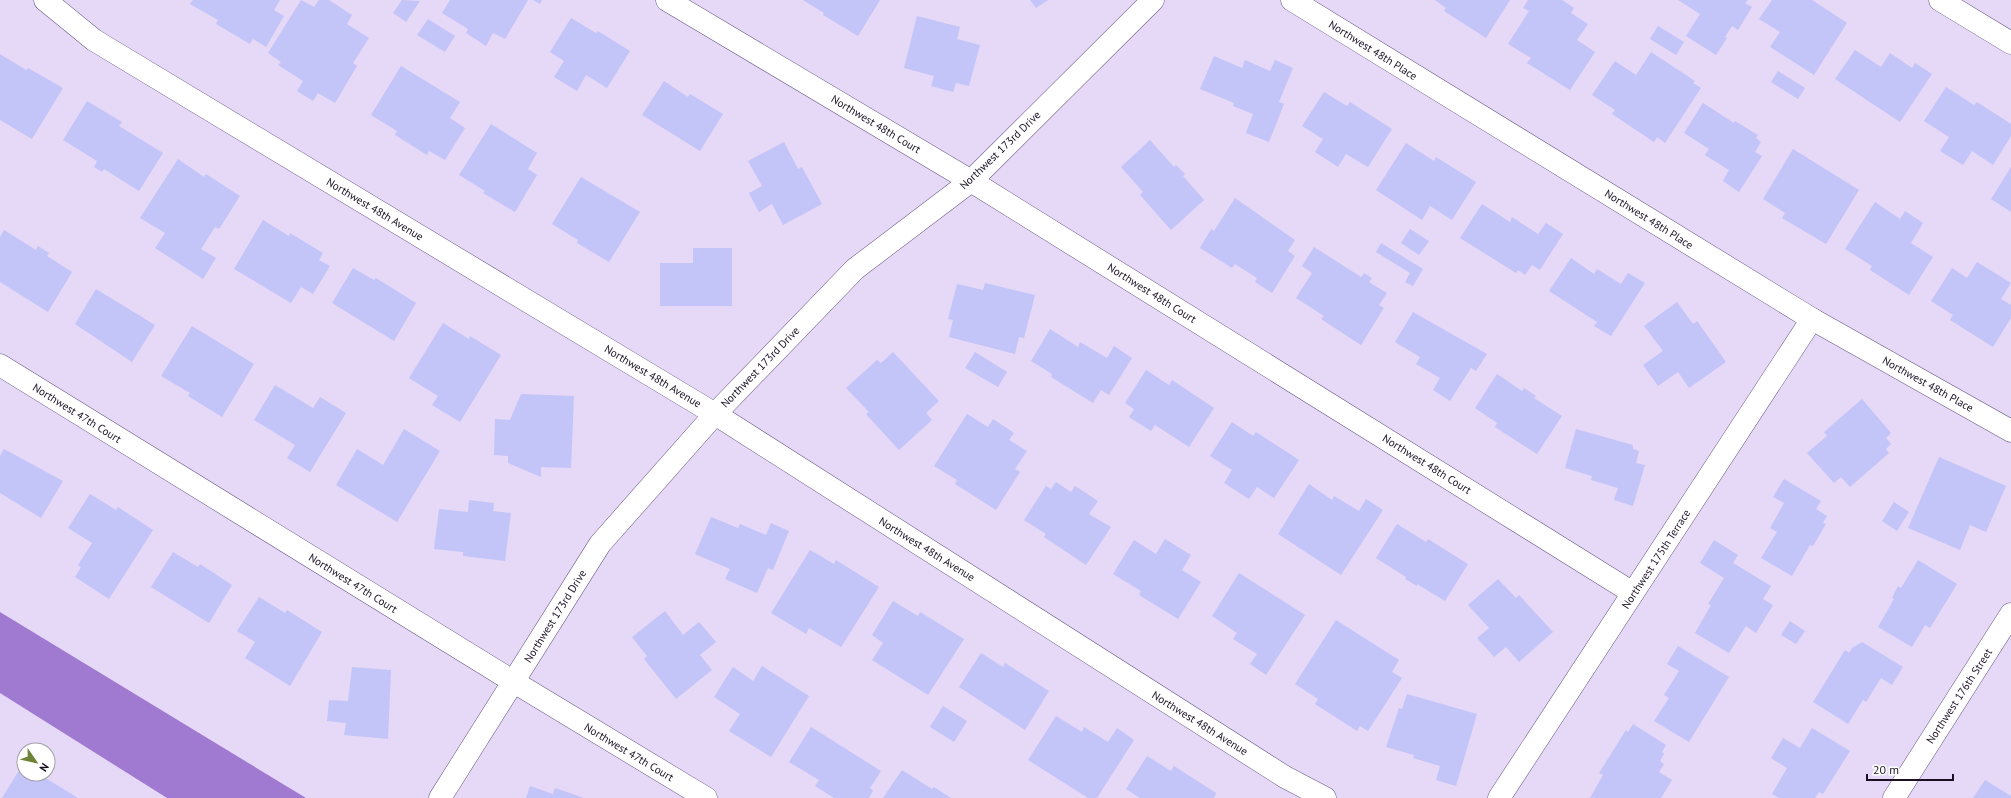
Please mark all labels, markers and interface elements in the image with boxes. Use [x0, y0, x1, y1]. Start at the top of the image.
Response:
street label: Northwest 48th Place [1326, 17, 1420, 83]
street label: Northwest 48th Court [829, 92, 924, 156]
street label: Northwest 173rd Drive [957, 107, 1044, 192]
street label: Northwest 48th Avenue [324, 175, 426, 244]
street label: Northwest 48th Place [1602, 186, 1696, 252]
street label: Northwest 48th Court [1105, 260, 1199, 326]
street label: Northwest 173rd Drive [718, 323, 803, 410]
street label: Northwest 48th Avenue [602, 342, 704, 411]
street label: Northwest 48th Place [1880, 353, 1976, 415]
street label: Northwest 47th Court [30, 380, 124, 446]
street label: Northwest 48th Court [1380, 431, 1474, 497]
street label: Northwest 175th Terrace [1619, 506, 1694, 611]
street label: Northwest 48th Avenue [876, 514, 978, 584]
street label: Northwest 47th Court [306, 550, 400, 616]
street label: Northwest 173rd Drive [521, 566, 590, 665]
street label: Northwest 176th Street [1923, 646, 1995, 746]
street label: Northwest 48th Avenue [1149, 688, 1251, 758]
street label: Northwest 47th Court [582, 720, 677, 784]
north arrow [16, 742, 56, 782]
scale bar [1867, 756, 1953, 782]
text: N [36, 761, 52, 775]
text: 20 m [1873, 762, 1899, 777]

